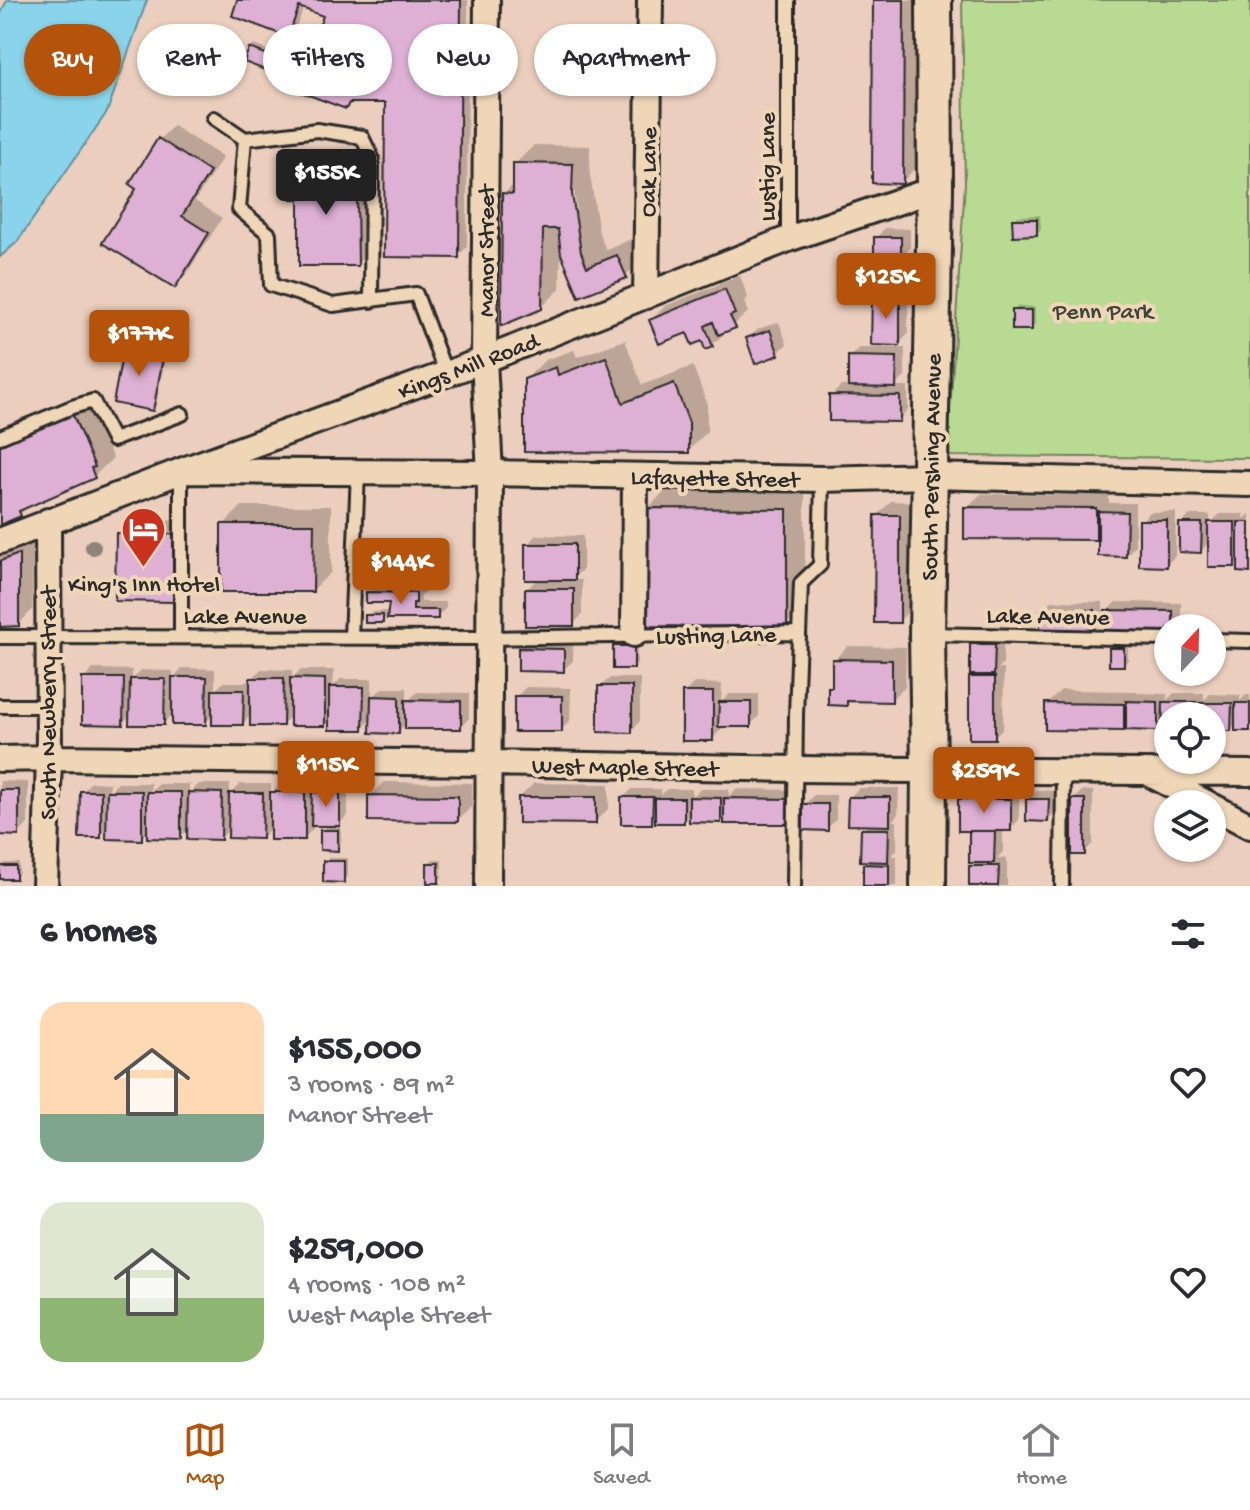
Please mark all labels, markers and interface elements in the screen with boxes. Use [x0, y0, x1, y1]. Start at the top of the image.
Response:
chip: Buy [24, 24, 121, 96]
chip: Rent [137, 24, 247, 96]
chip: Filters [263, 24, 392, 96]
chip: New [408, 24, 518, 96]
chip: Apartment [534, 24, 716, 96]
street label: Lustig Lane [755, 112, 784, 222]
street label: Oak Lane [635, 126, 666, 217]
pin: $155K [270, 149, 382, 217]
text: $155K [294, 159, 358, 190]
street label: Manor Street [474, 183, 503, 317]
pin: $125K [830, 253, 942, 321]
text: $125K [855, 263, 917, 294]
park label: Penn Park [1052, 299, 1155, 328]
pin: $177K [83, 310, 195, 378]
text: $177K [107, 320, 171, 351]
street label: Kings Mill Road [395, 327, 546, 408]
street label: South Pershing Avenue [917, 353, 950, 581]
street label: Lafayette Street [630, 465, 802, 497]
hotel icon: King's Inn Hotel [120, 505, 168, 568]
pin: $144K [345, 538, 457, 606]
text: $144K [370, 548, 432, 579]
place label: King's Inn Hotel [68, 572, 220, 601]
street label: South Newberry Street [36, 584, 65, 820]
street label: Lake Avenue [986, 603, 1110, 634]
street label: Lake Avenue [183, 604, 307, 633]
north arrow [1154, 614, 1226, 686]
map controls [1154, 614, 1226, 862]
street label: Lusting Lane [656, 622, 777, 653]
button: locate [1154, 702, 1226, 774]
pin: $115K [270, 741, 382, 809]
pin: $259K [928, 747, 1040, 815]
text: $115K [296, 751, 356, 782]
street label: West Maple Street [532, 753, 721, 786]
text: $259K [951, 757, 1017, 788]
button: layers [1154, 790, 1226, 862]
icon: filters [1166, 912, 1210, 956]
text: 6 homes [40, 914, 155, 954]
text: $155,000 [288, 1031, 421, 1071]
icon: home [104, 1034, 200, 1130]
icon: heart [1166, 1060, 1210, 1104]
text: 3 rooms · 89 m² [288, 1071, 455, 1102]
text: Manor Street [288, 1102, 431, 1133]
text: $259,000 [288, 1231, 423, 1271]
icon: home [104, 1234, 200, 1330]
icon: heart [1166, 1260, 1210, 1304]
text: 4 rooms · 108 m² [288, 1271, 466, 1302]
text: West Maple Street [288, 1302, 490, 1333]
tab: Map [183, 1418, 227, 1492]
tab: Saved [593, 1418, 650, 1492]
tab: Home [1016, 1418, 1067, 1492]

